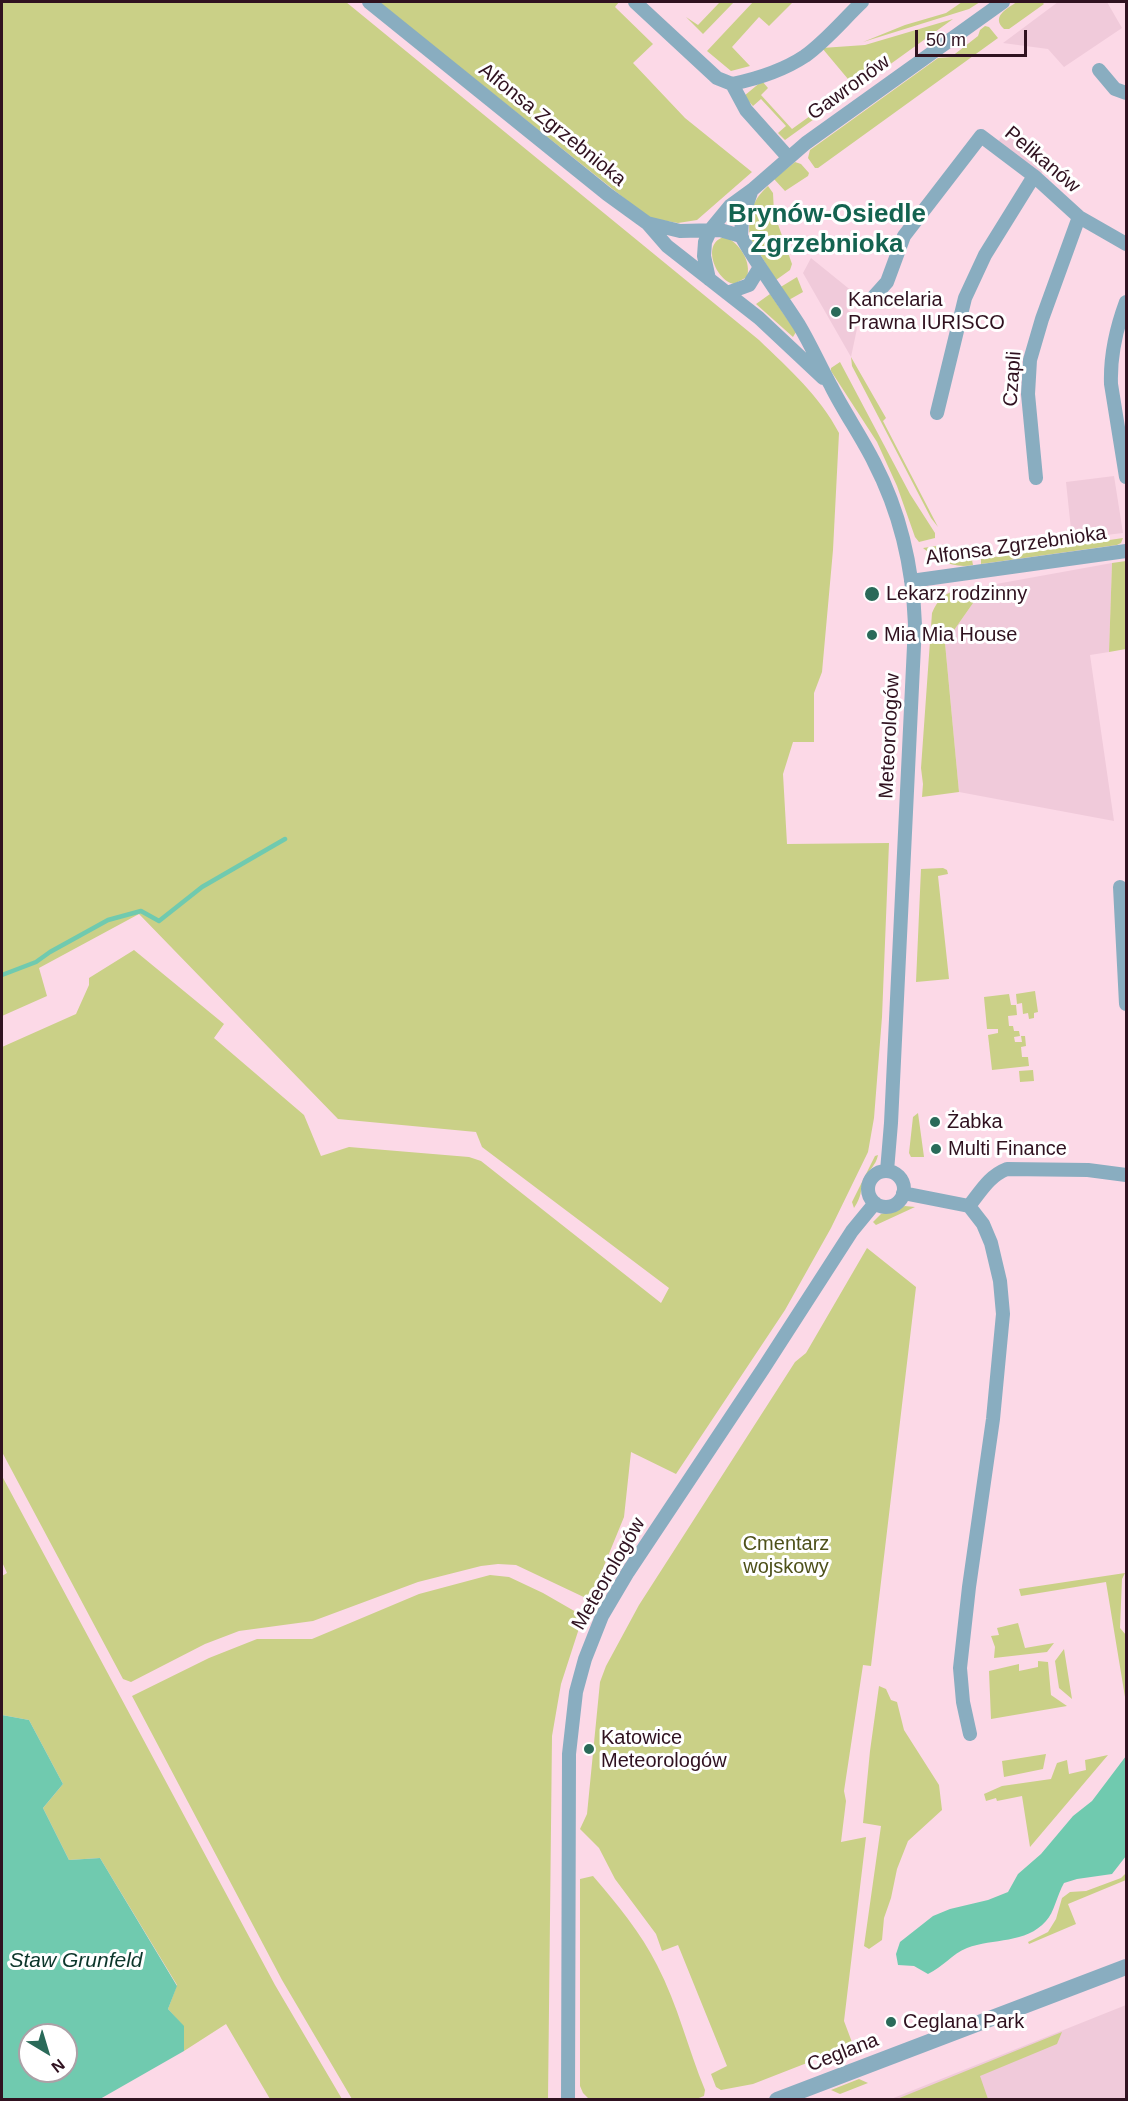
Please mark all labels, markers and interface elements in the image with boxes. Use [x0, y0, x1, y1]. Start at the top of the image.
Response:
scale bar [918, 18, 1030, 56]
text: 50 m [926, 30, 966, 50]
street label: Gawronów [803, 50, 895, 126]
street label: Alfonsa Zgrzebnioka [474, 58, 630, 192]
street label: Pelikanów [999, 122, 1085, 198]
district label: Brynów-Osiedle Zgrzebnioka [728, 199, 926, 260]
place label: Kancelaria Prawna IURISCO [848, 288, 1005, 335]
marker: Kancelaria Prawna IURISCO [829, 305, 843, 319]
street label: Czapli [999, 350, 1027, 408]
street label: Alfonsa Zgrzebnioka [924, 521, 1108, 571]
place label: Lekarz rodzinny [886, 582, 1027, 606]
marker: Lekarz rodzinny [863, 585, 881, 603]
place label: Mia Mia House [884, 623, 1017, 647]
marker: Mia Mia House [865, 628, 879, 642]
street label: Meteorologów [875, 673, 905, 799]
place label: Żabka [947, 1110, 1003, 1134]
marker: Żabka [928, 1115, 942, 1129]
place label: Multi Finance [948, 1137, 1067, 1161]
marker: Multi Finance [929, 1142, 943, 1156]
street label: Meteorologów [567, 1514, 651, 1634]
park label: Cmentarz wojskowy [743, 1532, 829, 1579]
place label: Katowice Meteorologów [601, 1726, 727, 1773]
marker: Katowice Meteorologów [582, 1742, 596, 1756]
water label: Staw Grunfeld [9, 1948, 143, 1974]
place label: Ceglana Park [903, 2010, 1024, 2034]
marker: Ceglana Park [884, 2015, 898, 2029]
north arrow [18, 2023, 78, 2083]
street label: Ceglana [804, 2028, 882, 2078]
text: N [48, 2056, 68, 2076]

